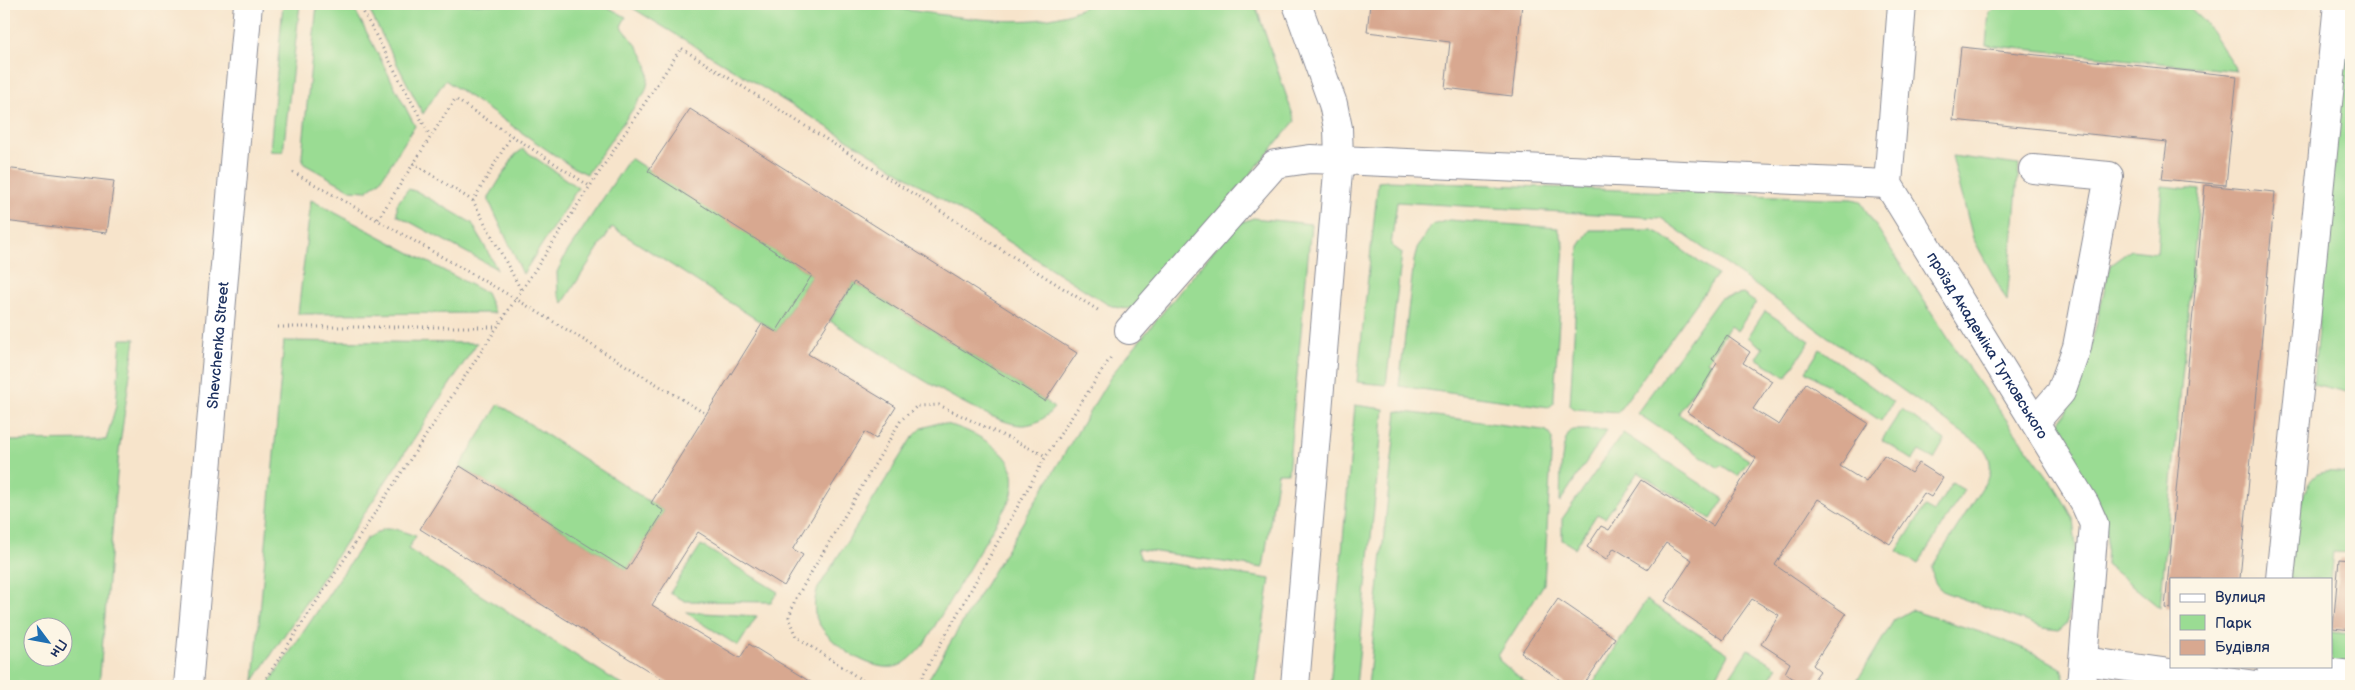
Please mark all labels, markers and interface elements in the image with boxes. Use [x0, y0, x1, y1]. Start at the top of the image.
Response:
street label: проїзд Академіка Тутковського [1923, 248, 2052, 443]
street label: Shevchenka Street [203, 281, 233, 410]
legend [2170, 578, 2332, 668]
text: Вулиця [2215, 588, 2266, 607]
text: Парк [2215, 614, 2252, 633]
north arrow [22, 618, 72, 668]
text: Пн [46, 636, 71, 661]
text: Будівля [2215, 638, 2270, 657]

